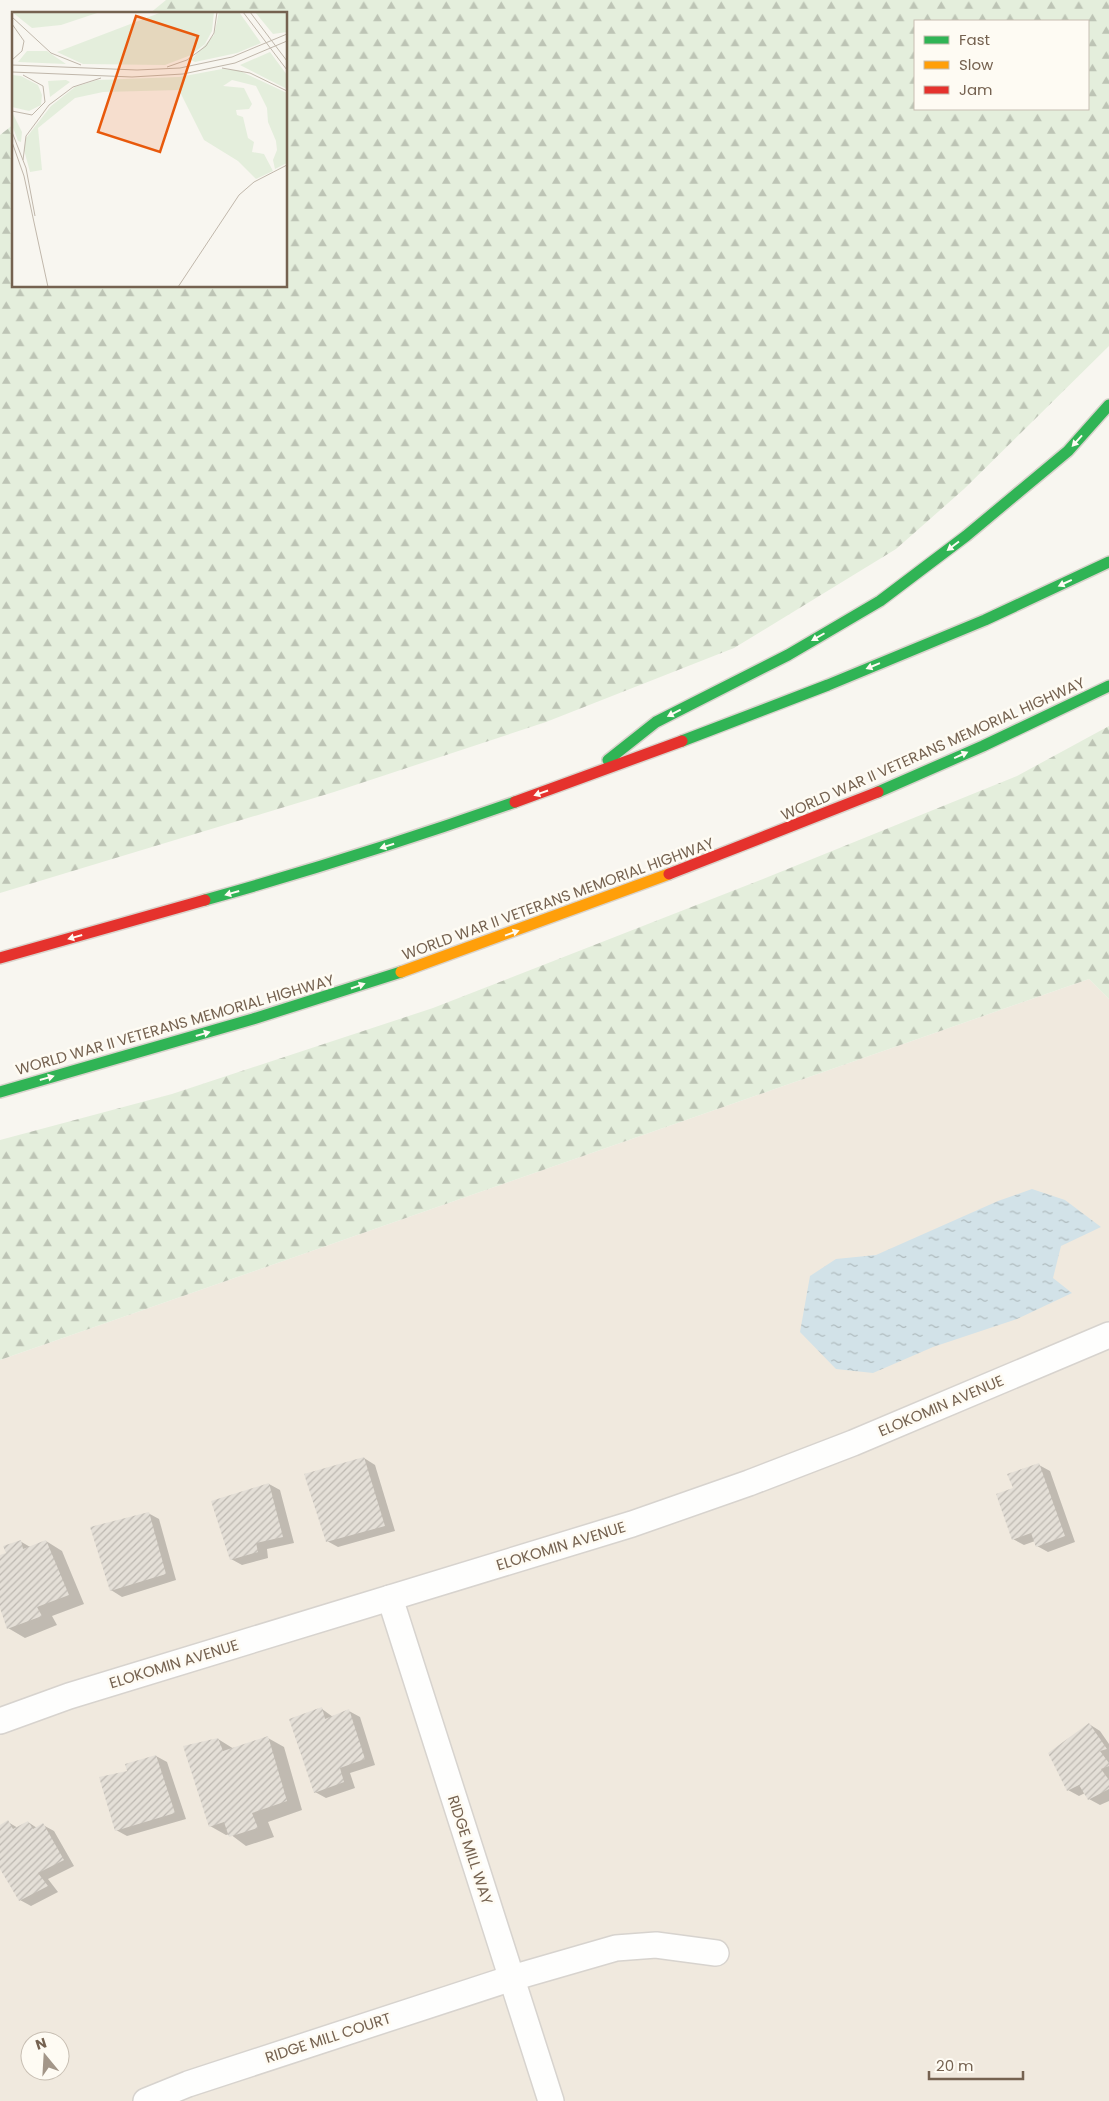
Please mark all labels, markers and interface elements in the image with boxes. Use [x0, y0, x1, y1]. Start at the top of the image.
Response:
inset map [12, 12, 288, 288]
legend [914, 20, 1089, 110]
text: Fast [959, 29, 990, 50]
text: Slow [959, 54, 994, 75]
text: Jam [959, 79, 993, 100]
one-way arrow [1071, 435, 1082, 448]
one-way arrow [947, 541, 960, 552]
one-way arrow [1058, 579, 1072, 587]
one-way arrow [812, 633, 825, 642]
one-way arrow [866, 663, 880, 671]
street label: WORLD WAR II VETERANS MEMORIAL HIGHWAY [778, 672, 1088, 825]
one-way arrow [667, 708, 682, 717]
one-way arrow [954, 751, 968, 759]
one-way arrow [533, 789, 548, 797]
street label: WORLD WAR II VETERANS MEMORIAL HIGHWAY [399, 832, 717, 965]
one-way arrow [379, 842, 394, 850]
one-way arrow [224, 889, 239, 897]
one-way arrow [505, 929, 520, 937]
one-way arrow [68, 933, 83, 941]
street label: WORLD WAR II VETERANS MEMORIAL HIGHWAY [13, 969, 337, 1080]
one-way arrow [351, 982, 366, 989]
one-way arrow [196, 1029, 211, 1037]
one-way arrow [39, 1074, 54, 1082]
street label: ELOKOMIN AVENUE [875, 1370, 1007, 1441]
street label: ELOKOMIN AVENUE [494, 1516, 628, 1575]
street label: ELOKOMIN AVENUE [107, 1634, 241, 1693]
street label: RIDGE MILL WAY [443, 1792, 498, 1907]
street label: RIDGE MILL COURT [262, 2007, 393, 2068]
north arrow [20, 2031, 70, 2081]
text: N [33, 2032, 49, 2055]
scale bar [929, 2048, 1023, 2080]
text: 20 m [936, 2055, 974, 2076]

